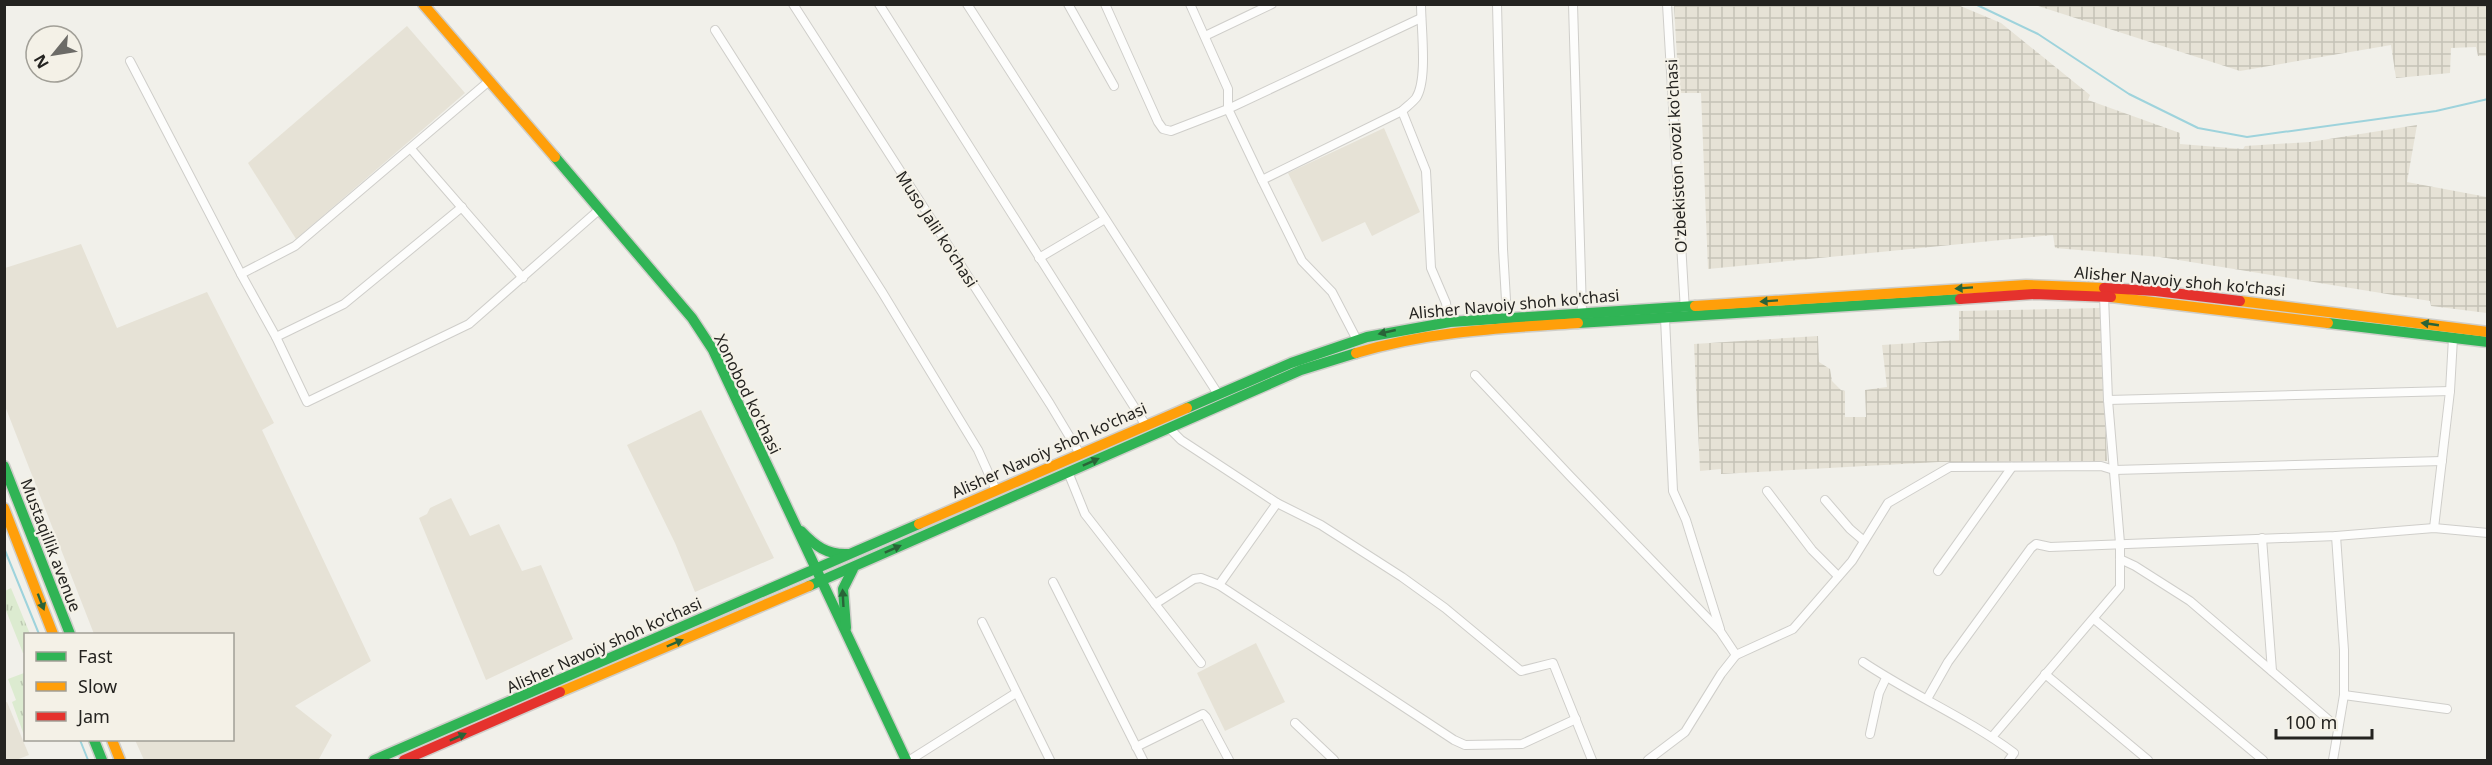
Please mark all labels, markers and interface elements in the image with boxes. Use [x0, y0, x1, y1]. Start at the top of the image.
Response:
north arrow [24, 24, 84, 84]
text: N [28, 50, 54, 73]
street label: O'zbekiston ovozi ko'chasi [1660, 58, 1692, 254]
street label: Muso Jalil ko'chasi [891, 166, 983, 292]
street label: Alisher Navoiy shoh ko'chasi [2074, 261, 2286, 301]
one-way arrow [1954, 283, 1973, 292]
street label: Alisher Navoiy shoh ko'chasi [1408, 284, 1620, 324]
one-way arrow [1760, 296, 1779, 305]
one-way arrow [2420, 320, 2439, 329]
one-way arrow [1378, 328, 1396, 338]
street label: Xonobod ko'chasi [709, 330, 787, 458]
street label: Alisher Navoiy shoh ko'chasi [948, 397, 1150, 503]
one-way arrow [1082, 458, 1099, 467]
street label: Mustaqillik avenue [15, 475, 87, 615]
one-way arrow [884, 544, 902, 554]
one-way arrow [839, 588, 848, 607]
street label: Alisher Navoiy shoh ko'chasi [503, 592, 705, 698]
one-way arrow [36, 593, 46, 611]
legend [24, 633, 234, 741]
one-way arrow [666, 638, 684, 647]
text: Fast [78, 644, 113, 668]
text: Slow [78, 674, 117, 698]
scale bar [2276, 702, 2372, 740]
text: Jam [76, 704, 110, 728]
text: 100 m [2285, 710, 2337, 734]
one-way arrow [449, 732, 467, 742]

